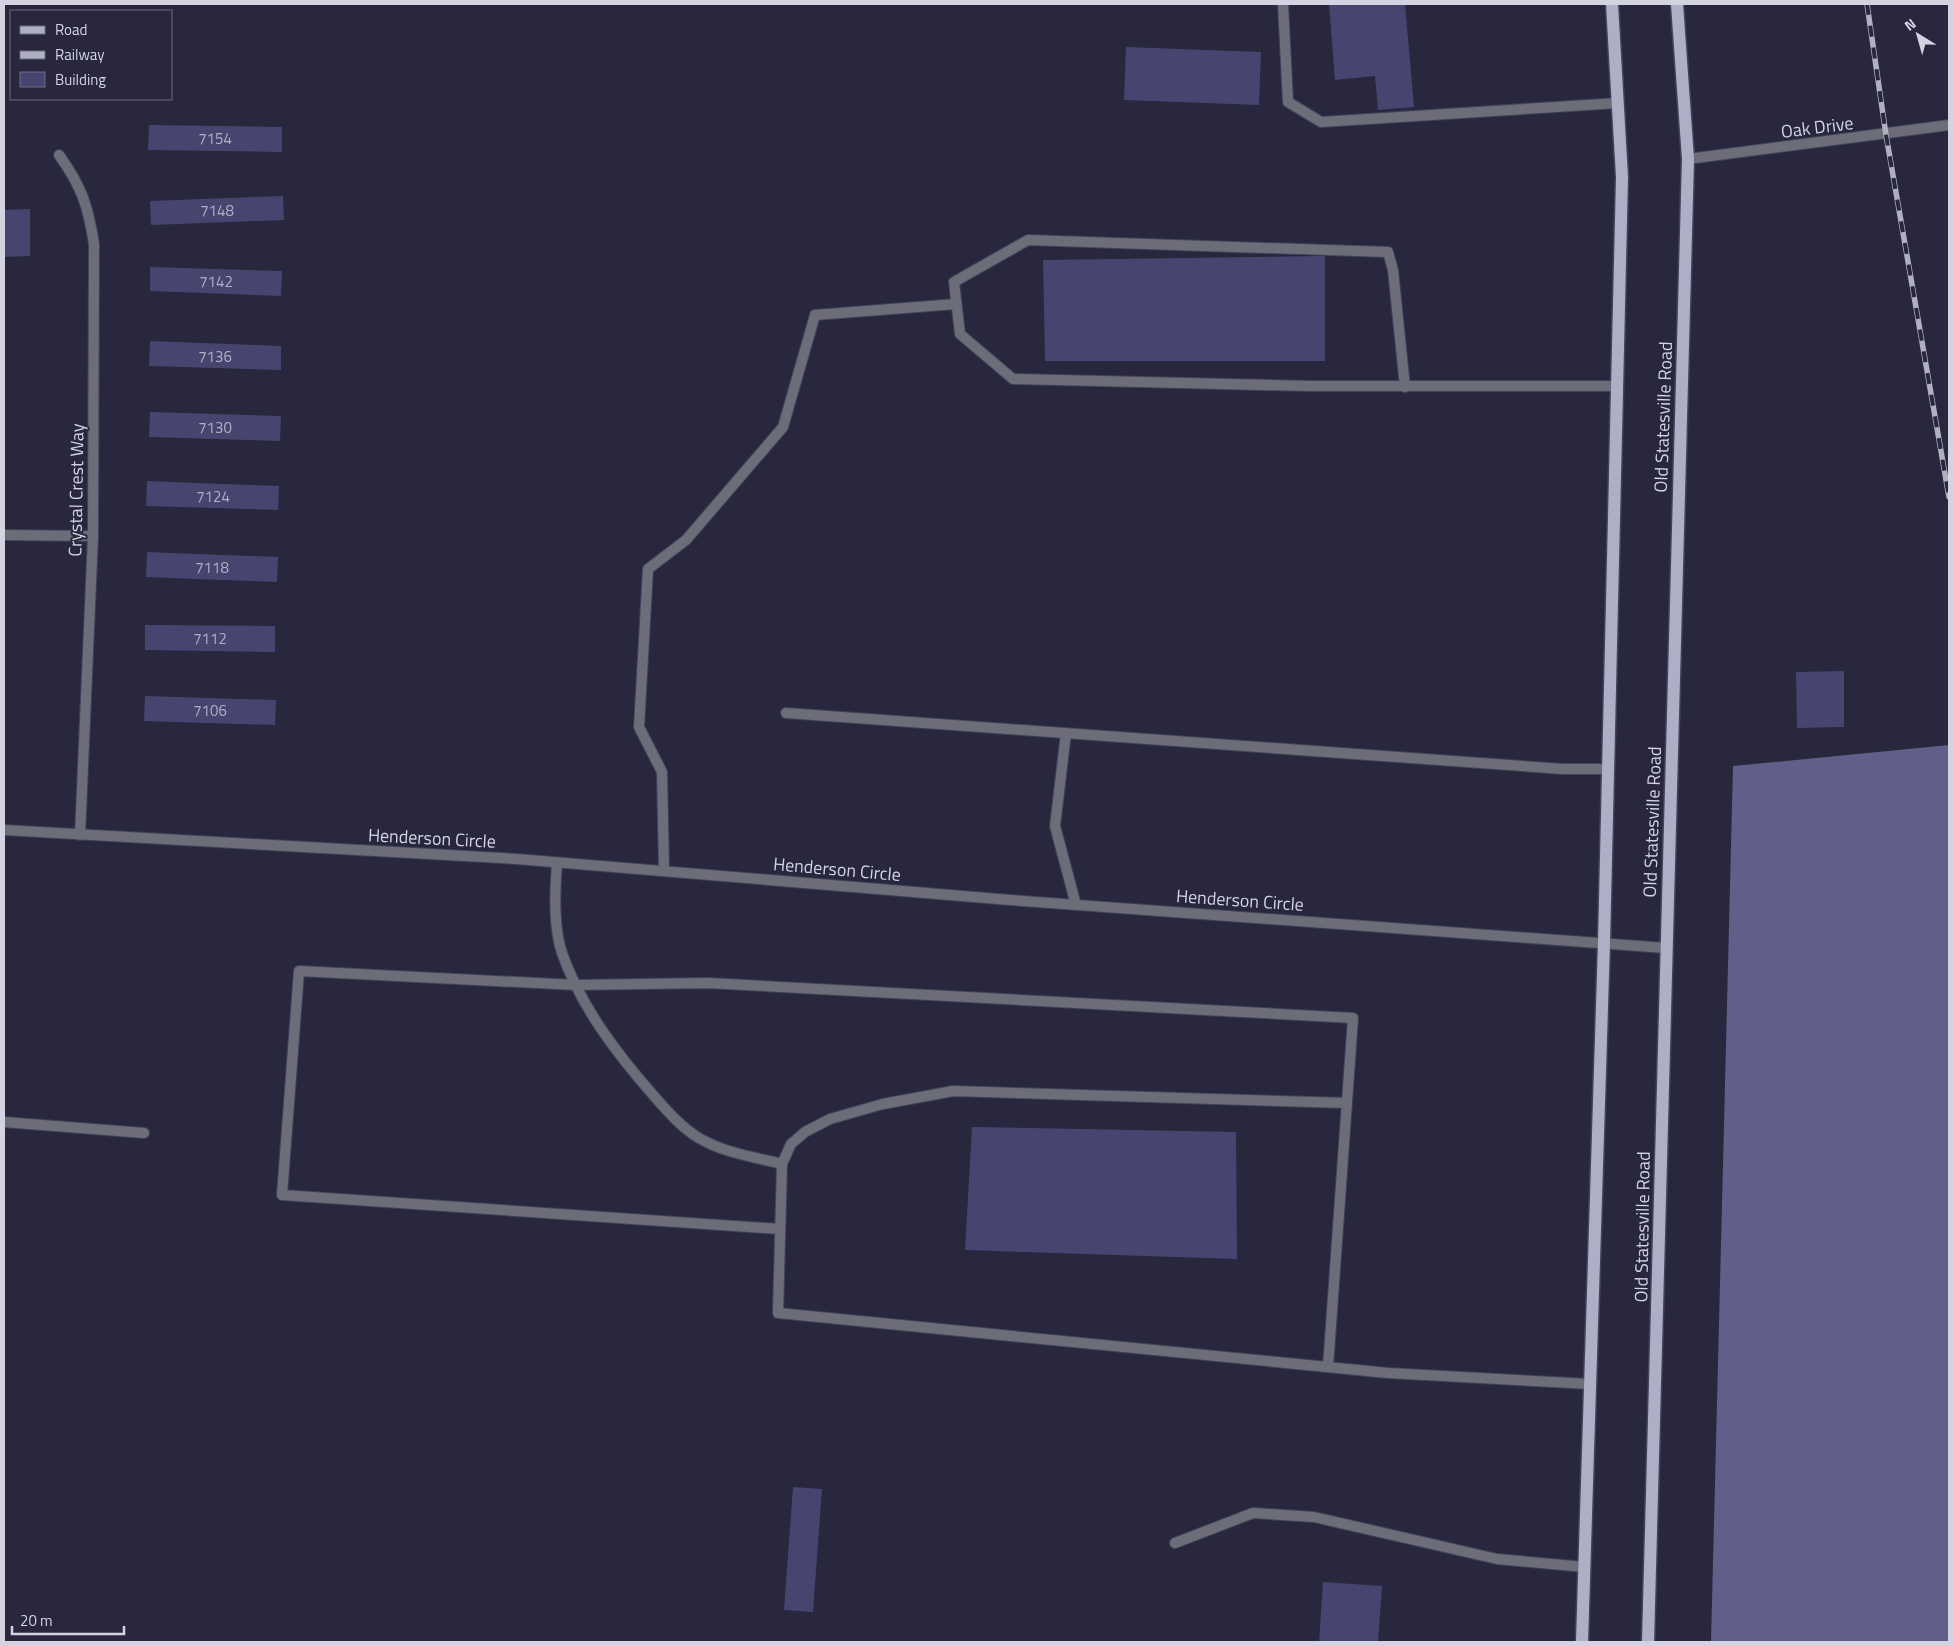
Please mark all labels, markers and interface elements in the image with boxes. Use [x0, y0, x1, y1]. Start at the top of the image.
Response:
legend [10, 10, 172, 100]
north arrow [1893, 10, 1943, 60]
text: N [1900, 13, 1920, 36]
text: Road [55, 18, 87, 41]
text: Railway [55, 43, 105, 66]
text: Building [55, 68, 106, 91]
street label: Oak Drive [1779, 109, 1855, 145]
house number: 7154 [198, 127, 232, 150]
house number: 7148 [200, 199, 234, 222]
house number: 7142 [199, 270, 233, 293]
street label: Old Statesville Road [1647, 341, 1679, 493]
house number: 7136 [198, 345, 232, 368]
house number: 7130 [198, 416, 232, 439]
street label: Crystal Crest Way [61, 423, 91, 557]
house number: 7124 [196, 485, 230, 508]
house number: 7118 [195, 556, 229, 579]
house number: 7112 [193, 627, 227, 650]
house number: 7106 [193, 699, 227, 722]
street label: Old Statesville Road [1636, 746, 1668, 898]
street label: Henderson Circle [367, 821, 497, 855]
street label: Henderson Circle [772, 850, 902, 888]
street label: Henderson Circle [1175, 882, 1305, 918]
street label: Old Statesville Road [1627, 1151, 1657, 1303]
scale bar [12, 1604, 125, 1636]
text: 20 m [20, 1609, 53, 1632]

